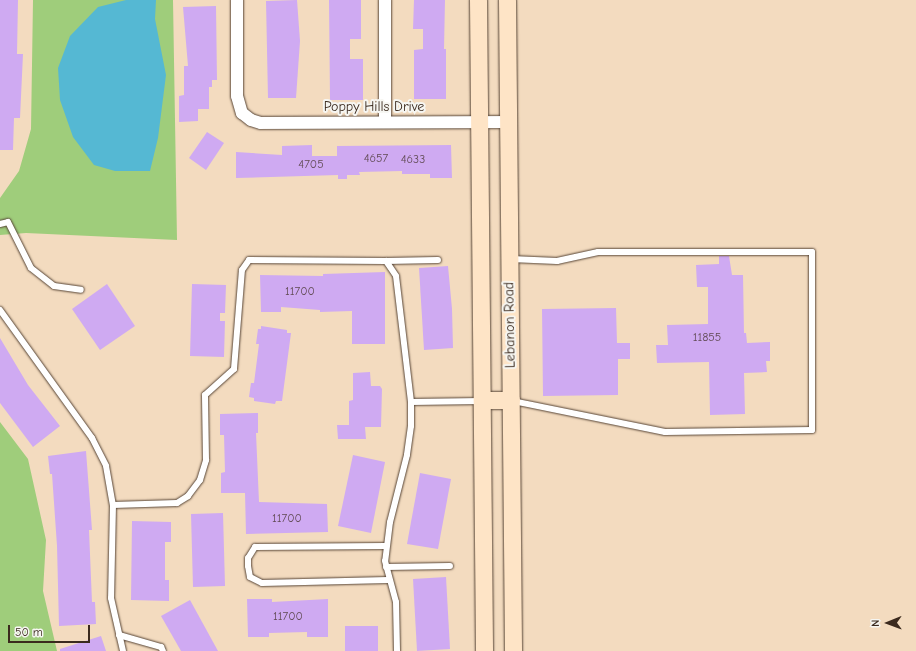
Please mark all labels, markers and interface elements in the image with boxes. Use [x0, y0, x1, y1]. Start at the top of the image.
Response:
street label: Poppy Hills Drive [324, 99, 424, 115]
house number: 4657 [364, 152, 388, 166]
house number: 4633 [401, 153, 425, 167]
house number: 4705 [298, 158, 324, 172]
street label: Lebanon Road [501, 282, 519, 368]
house number: 11700 [285, 285, 315, 299]
house number: 11855 [693, 331, 721, 345]
house number: 11700 [272, 512, 302, 526]
north arrow [868, 603, 908, 643]
house number: 11700 [273, 610, 303, 624]
scale bar [10, 617, 92, 643]
text: N [869, 620, 882, 627]
text: 50 m [15, 625, 43, 639]

